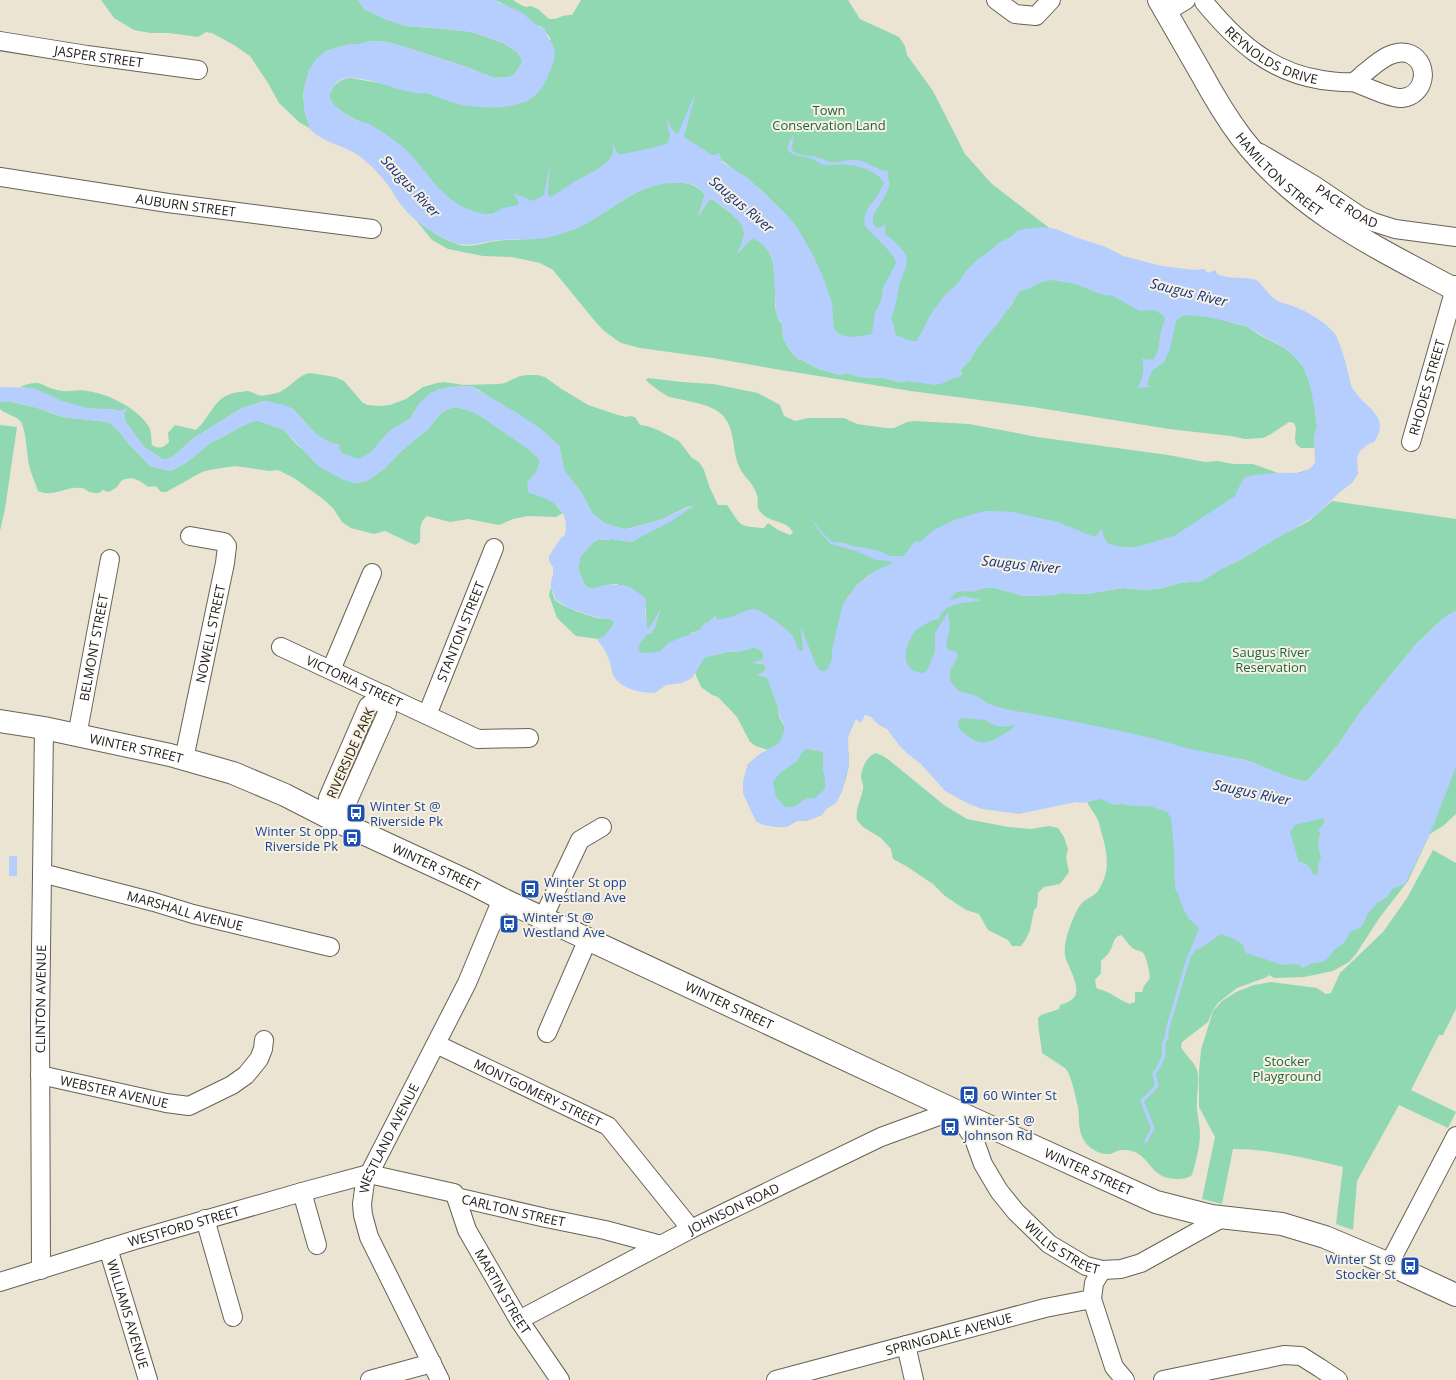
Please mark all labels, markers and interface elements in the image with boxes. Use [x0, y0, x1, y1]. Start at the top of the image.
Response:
street label: REYNOLDS DRIVE [1221, 22, 1319, 88]
street label: JASPER STREET [51, 41, 145, 72]
park label: Town Conservation Land [772, 101, 886, 134]
street label: HAMILTON STREET [1231, 128, 1327, 220]
water label: Saugus River [377, 151, 445, 222]
water label: Saugus River [706, 171, 779, 237]
street label: PACE ROAD [1312, 180, 1380, 232]
street label: AUBURN STREET [135, 189, 238, 221]
water label: Saugus River [1149, 273, 1230, 311]
street label: RHODES STREET [1404, 336, 1449, 437]
water label: Saugus River [981, 550, 1062, 578]
street label: STANTON STREET [432, 578, 489, 684]
street label: NOWELL STREET [191, 582, 229, 685]
street label: BELMONT STREET [75, 592, 112, 703]
park label: Saugus River Reservation [1232, 643, 1310, 676]
street label: VICTORIA STREET [303, 651, 406, 712]
street label: RIVERSIDE PARK [322, 705, 378, 801]
street label: WINTER STREET [88, 729, 186, 768]
water label: Saugus River [1212, 775, 1293, 810]
place label: Winter St @ Riverside Pk [370, 797, 443, 830]
bus stop icon: Winter St @ Riverside Pk [345, 802, 367, 824]
place label: Winter St opp Riverside Pk [255, 822, 338, 855]
bus stop icon: Winter St opp Riverside Pk [341, 827, 363, 849]
street label: WINTER STREET [389, 839, 484, 896]
place label: Winter St opp Westland Ave [544, 873, 627, 906]
bus stop icon: Winter St opp Westland Ave [519, 878, 541, 900]
street label: MARSHALL AVENUE [125, 886, 245, 935]
place label: Winter St @ Westland Ave [523, 908, 605, 941]
bus stop icon: Winter St @ Westland Ave [498, 913, 520, 935]
street label: CLINTON AVENUE [31, 945, 50, 1053]
street label: WINTER STREET [682, 977, 777, 1034]
park label: Stocker Playground [1253, 1052, 1321, 1085]
street label: MONTGOMERY STREET [471, 1054, 606, 1131]
street label: WEBSTER AVENUE [58, 1071, 170, 1112]
street label: WESTLAND AVENUE [355, 1080, 423, 1194]
bus stop icon: 60 Winter St [958, 1084, 980, 1106]
place label: 60 Winter St [983, 1086, 1057, 1104]
place label: Winter St @ Johnson Rd [962, 1111, 1035, 1144]
bus stop icon: Winter St @ Johnson Rd [939, 1116, 961, 1138]
street label: WINTER STREET [1042, 1144, 1137, 1200]
street label: JOHNSON ROAD [683, 1179, 782, 1239]
street label: CARLTON STREET [460, 1190, 568, 1231]
street label: WESTFORD STREET [126, 1201, 242, 1251]
street label: WILLIS STREET [1021, 1216, 1102, 1278]
street label: MARTIN STREET [471, 1246, 536, 1338]
place label: Winter St @ Stocker St [1325, 1250, 1396, 1283]
bus stop icon: Winter St @ Stocker St [1399, 1255, 1421, 1277]
street label: WILLIAMS AVENUE [103, 1257, 153, 1371]
street label: SPRINGDALE AVENUE [883, 1308, 1014, 1359]

